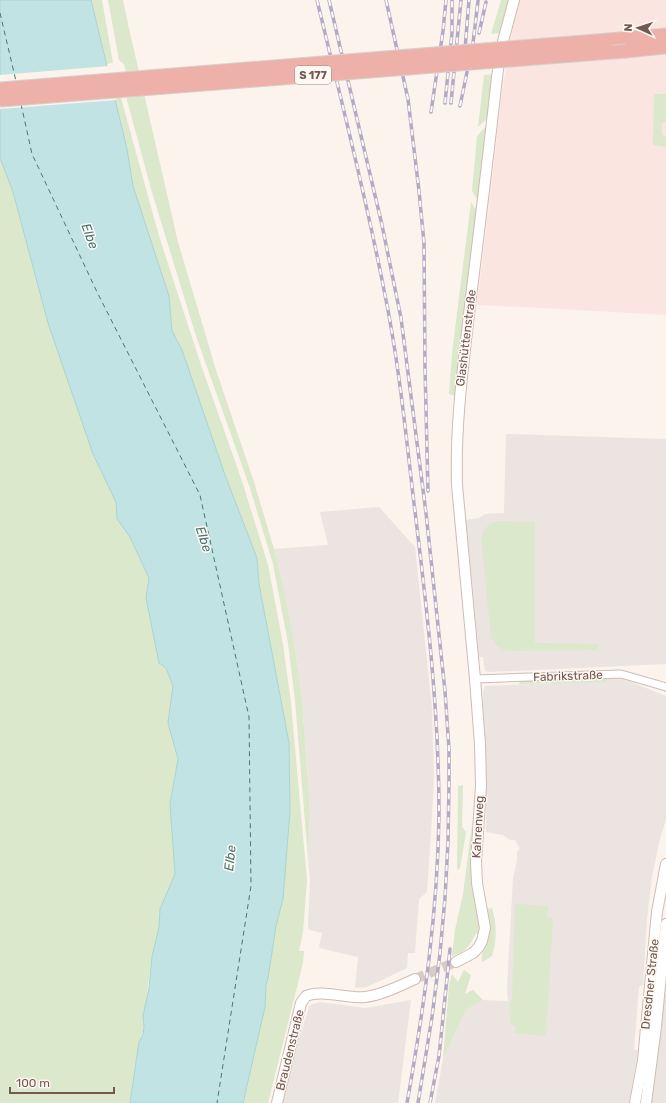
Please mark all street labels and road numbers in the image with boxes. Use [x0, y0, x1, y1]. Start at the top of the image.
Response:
road number: S 177 [295, 66, 331, 84]
street label: Glashüttenstraße [453, 289, 479, 387]
street label: Fabrikstraße [533, 668, 603, 684]
street label: Kahrenweg [469, 795, 487, 859]
street label: Dresdner Straße [638, 938, 662, 1030]
street label: Braudenstraße [273, 1008, 307, 1092]

